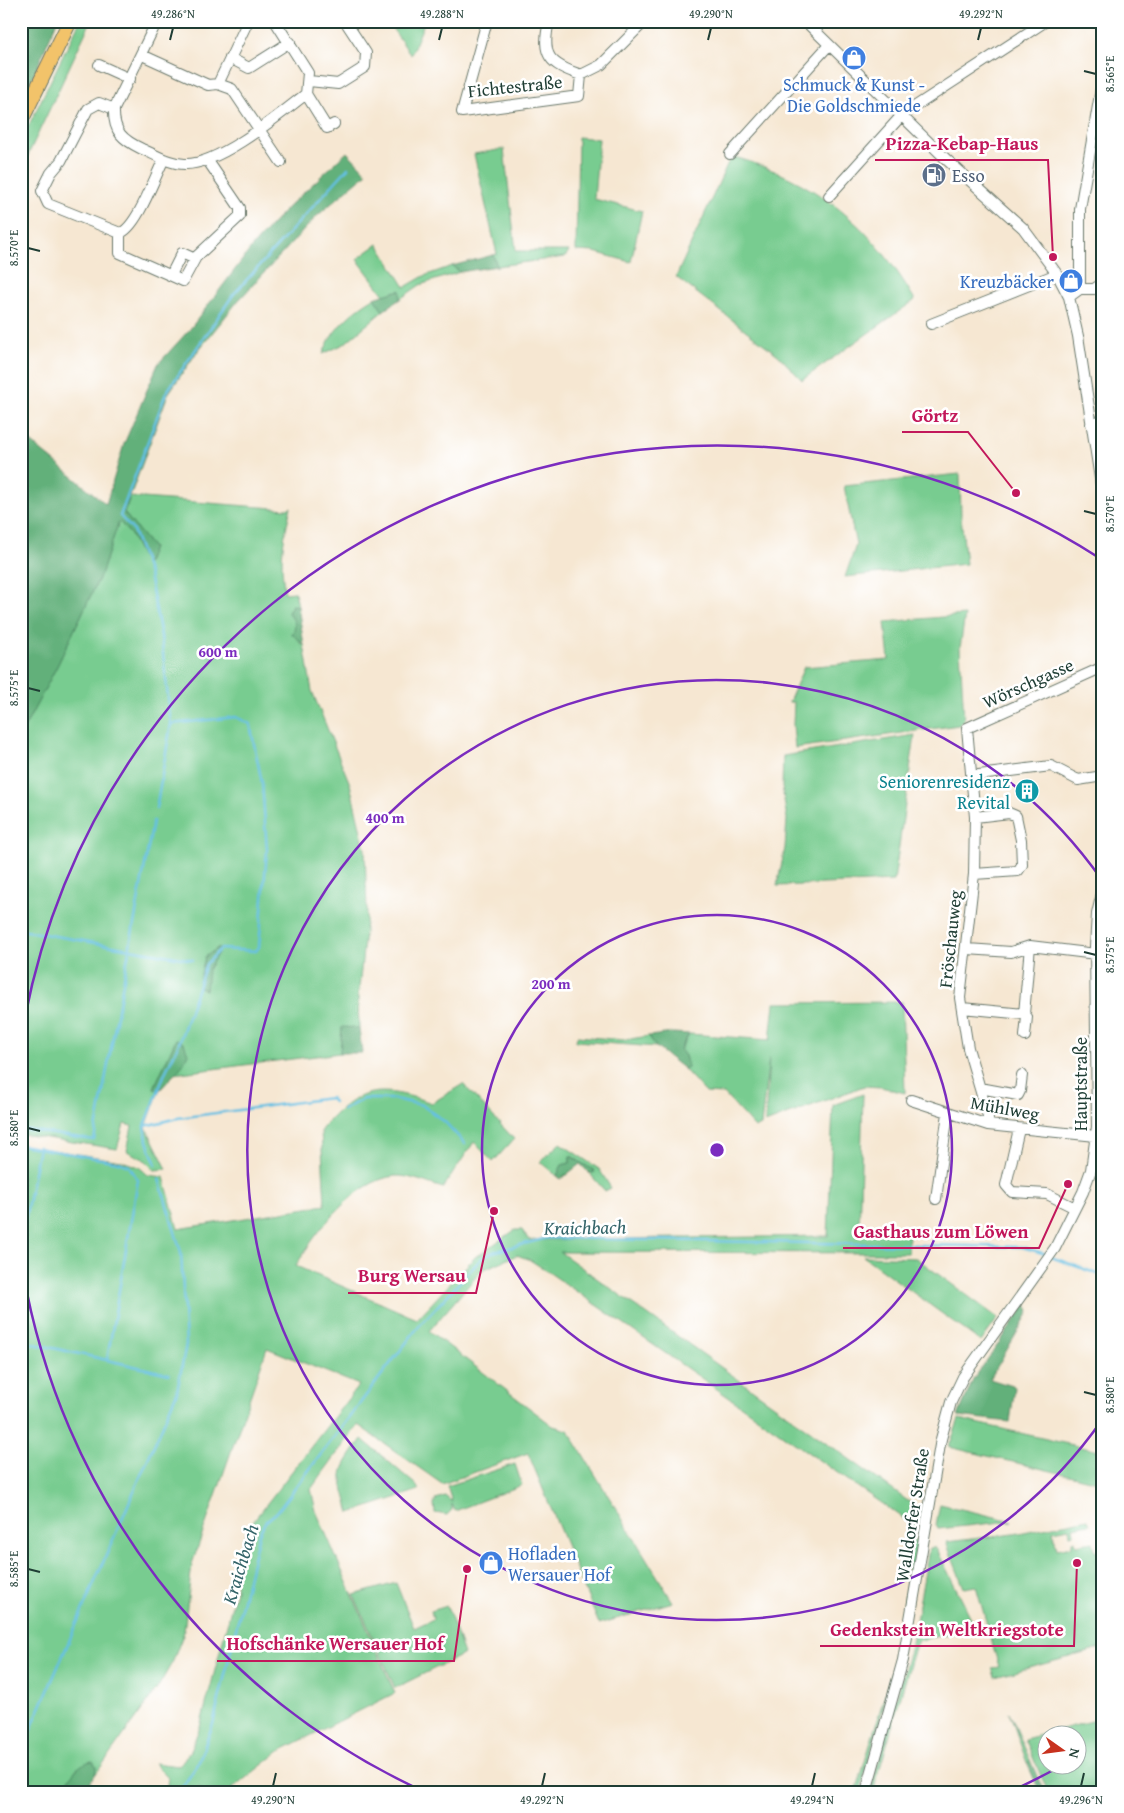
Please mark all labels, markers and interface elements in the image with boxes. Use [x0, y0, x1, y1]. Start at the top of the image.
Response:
text: 49.286°N [151, 5, 195, 22]
text: 49.288°N [420, 5, 464, 22]
text: 49.290°N [689, 5, 733, 22]
text: 49.292°N [959, 5, 1003, 22]
shop icon: Schmuck & Kunst - Die Goldschmiede [841, 45, 867, 71]
text: 8.565°E [1101, 56, 1118, 92]
street label: Fichtestraße [466, 68, 564, 104]
place label: Schmuck & Kunst - Die Goldschmiede [783, 71, 925, 119]
callout: Pizza-Kebap-Haus [875, 126, 1048, 160]
text: Pizza-Kebap-Haus [886, 129, 1038, 157]
fuel station icon: Esso [921, 162, 947, 188]
place label: Esso [952, 162, 985, 189]
text: 8.570°E [5, 230, 22, 266]
place label: Kreuzbäcker [960, 268, 1055, 295]
shop icon: Kreuzbäcker [1058, 268, 1084, 294]
callout: Görtz [902, 398, 968, 432]
text: Görtz [912, 401, 958, 429]
text: 8.570°E [1101, 496, 1118, 532]
text: 600 m [198, 641, 238, 662]
street label: Wörschgasse [978, 651, 1078, 715]
text: 8.575°E [5, 670, 22, 706]
place label: Seniorenresidenz Revital [879, 768, 1010, 816]
building icon: Seniorenresidenz Revital [1014, 778, 1040, 804]
text: 400 m [365, 807, 405, 828]
street label: Fröschauweg [931, 889, 969, 989]
text: 8.575°E [1101, 937, 1118, 973]
text: 200 m [531, 973, 571, 994]
street label: Hauptstraße [1067, 1037, 1094, 1131]
street label: Mühlweg [968, 1089, 1042, 1127]
text: 8.580°E [5, 1110, 22, 1146]
centre of rings [708, 1141, 726, 1159]
water label: Kraichbach [543, 1212, 627, 1242]
callout: Gasthaus zum Löwen [843, 1214, 1039, 1248]
text: Gasthaus zum Löwen [853, 1217, 1029, 1245]
callout: Burg Wersau [348, 1259, 476, 1293]
text: Burg Wersau [358, 1261, 466, 1289]
text: 8.580°E [1101, 1377, 1118, 1413]
street label: Walldorfer Straße [888, 1446, 936, 1584]
water label: Kraichbach [214, 1520, 266, 1608]
place label: Hofladen Wersauer Hof [508, 1540, 613, 1588]
shop icon: Hofladen Wersauer Hof [478, 1550, 504, 1576]
text: 8.585°E [5, 1551, 22, 1587]
callout: Gedenkstein Weltkriegstote [820, 1612, 1074, 1646]
text: Gedenkstein Weltkriegstote [830, 1615, 1064, 1643]
callout: Hofschänke Wersauer Hof [217, 1627, 454, 1661]
text: Hofschänke Wersauer Hof [226, 1629, 446, 1657]
north arrow [1036, 1726, 1086, 1776]
text: N [1064, 1746, 1085, 1761]
text: 49.290°N [251, 1791, 295, 1808]
text: 49.292°N [520, 1791, 564, 1808]
text: 49.294°N [790, 1791, 834, 1808]
text: 49.296°N [1059, 1791, 1103, 1808]

